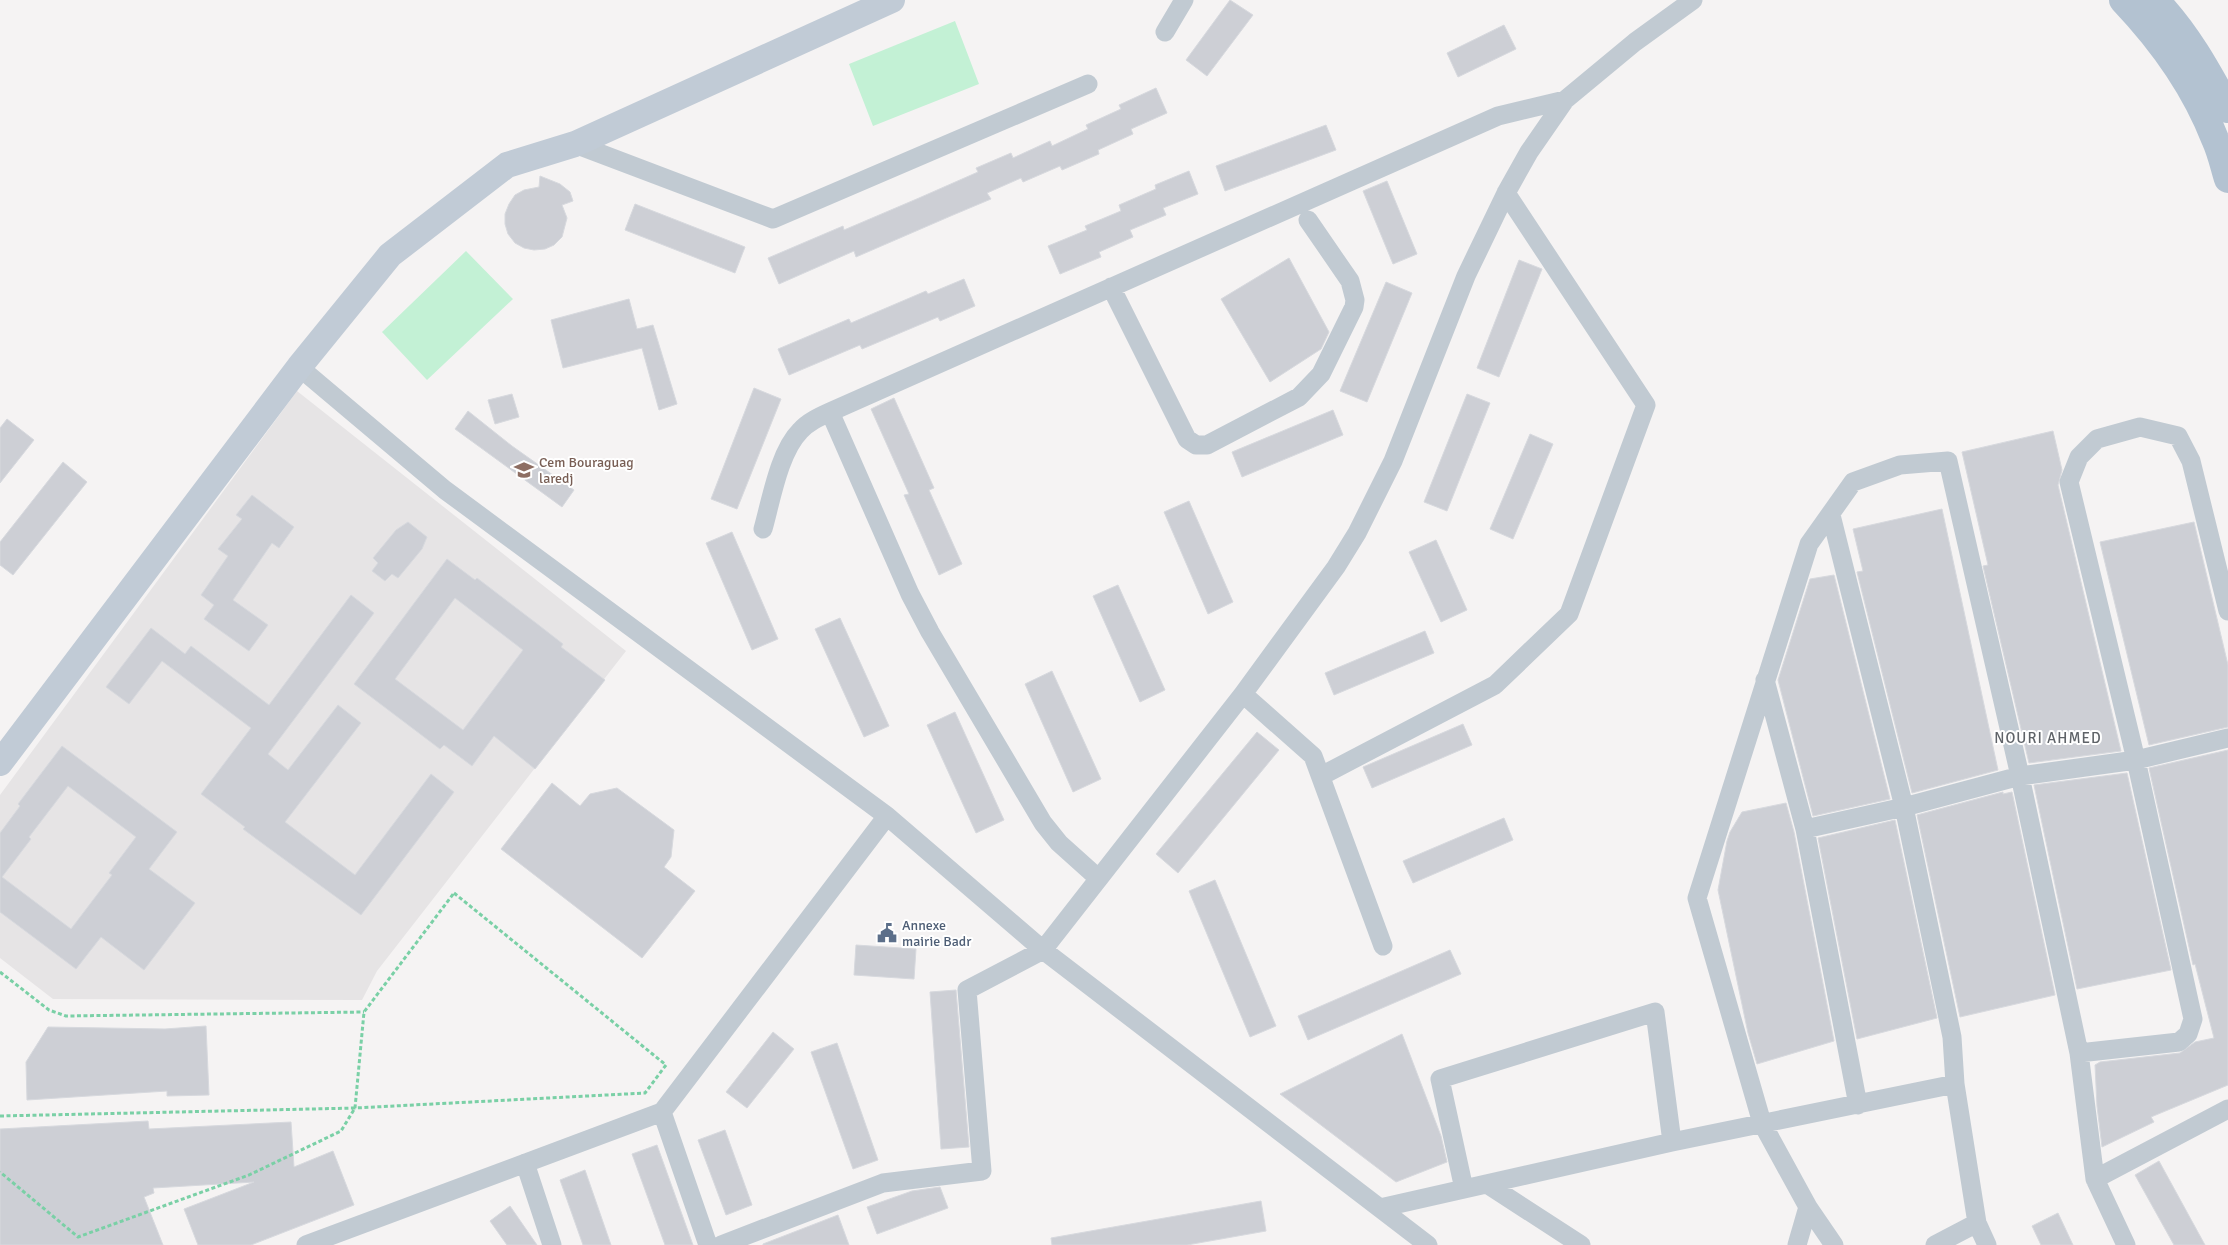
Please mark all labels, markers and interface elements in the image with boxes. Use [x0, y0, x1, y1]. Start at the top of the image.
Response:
place label: Cem Bouraguag laredj [539, 454, 634, 487]
school or university icon: Cem Bouraguag laredj [513, 459, 535, 481]
district label: NOURI AHMED [1994, 729, 2102, 747]
place label: Annexe mairie Badr [902, 917, 972, 950]
public building icon: Annexe mairie Badr [876, 922, 898, 944]

